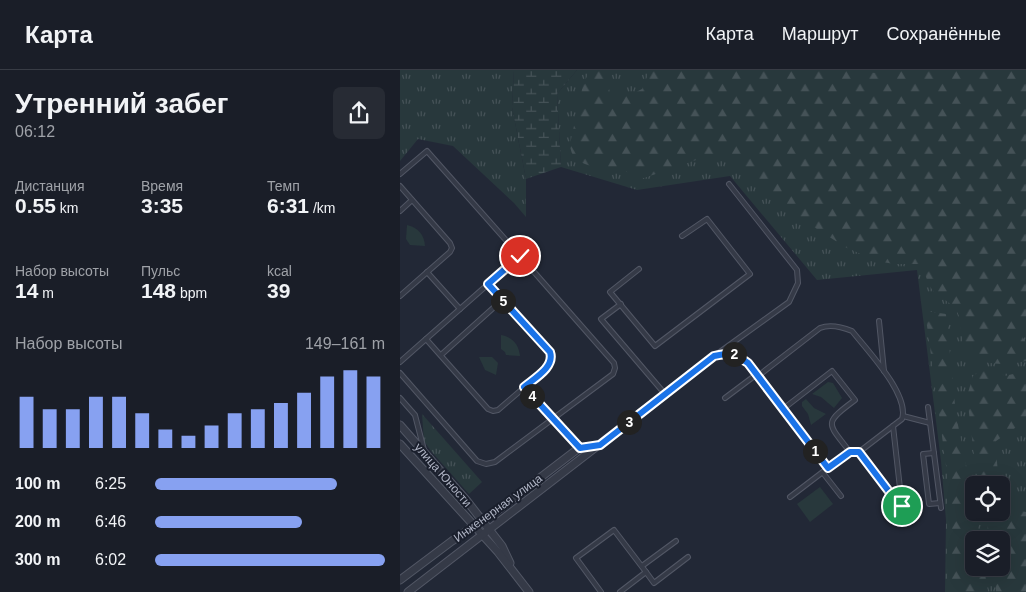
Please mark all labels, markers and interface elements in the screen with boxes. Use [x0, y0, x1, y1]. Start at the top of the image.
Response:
text: Карта [25, 21, 93, 48]
text: Карта [706, 24, 754, 44]
text: Маршрут [782, 24, 858, 44]
text: Сохранённые [886, 24, 1001, 44]
button: share [333, 87, 385, 139]
text: Утренний забег [15, 88, 229, 119]
text: 06:12 [15, 123, 55, 140]
text: Дистанция [15, 178, 85, 194]
text: Время [141, 178, 183, 194]
text: Темп [267, 178, 300, 194]
text: 0.55 [15, 194, 56, 217]
text: 3:35 [141, 194, 183, 217]
text: 6:31 [267, 194, 309, 217]
text: km [56, 200, 78, 216]
text: /km [309, 200, 335, 216]
pin [499, 235, 541, 277]
icon: check [506, 242, 534, 270]
text: Набор высоты [15, 263, 109, 279]
text: Пульс [141, 263, 180, 279]
text: kcal [267, 263, 292, 279]
text: 14 [15, 279, 38, 302]
text: 148 [141, 279, 176, 302]
text: 39 [267, 279, 290, 302]
text: m [38, 285, 54, 301]
text: bpm [176, 285, 207, 301]
pin: 5 [490, 288, 516, 314]
text: 5 [500, 293, 507, 309]
text: Набор высоты [15, 335, 122, 352]
text: 149–161 m [305, 335, 385, 352]
pin: 2 [722, 342, 746, 366]
text: 2 [731, 346, 738, 362]
pin: 4 [520, 384, 544, 408]
text: 4 [529, 388, 536, 404]
pin: 3 [616, 410, 642, 434]
text: 3 [626, 414, 633, 430]
pin: 1 [802, 438, 828, 464]
street label: улица Юности [411, 440, 475, 510]
text: 1 [812, 443, 819, 459]
street label: Инженерная улица [451, 471, 545, 545]
text: 100 m [15, 475, 60, 492]
text: 6:25 [95, 475, 126, 492]
map controls [965, 476, 1010, 576]
button: locate [965, 476, 1010, 521]
pin [881, 485, 923, 527]
icon: arrive [888, 492, 916, 520]
text: 200 m [15, 513, 60, 530]
text: 6:46 [95, 513, 126, 530]
button: layers [965, 531, 1010, 576]
text: 300 m [15, 551, 60, 568]
text: 6:02 [95, 551, 126, 568]

